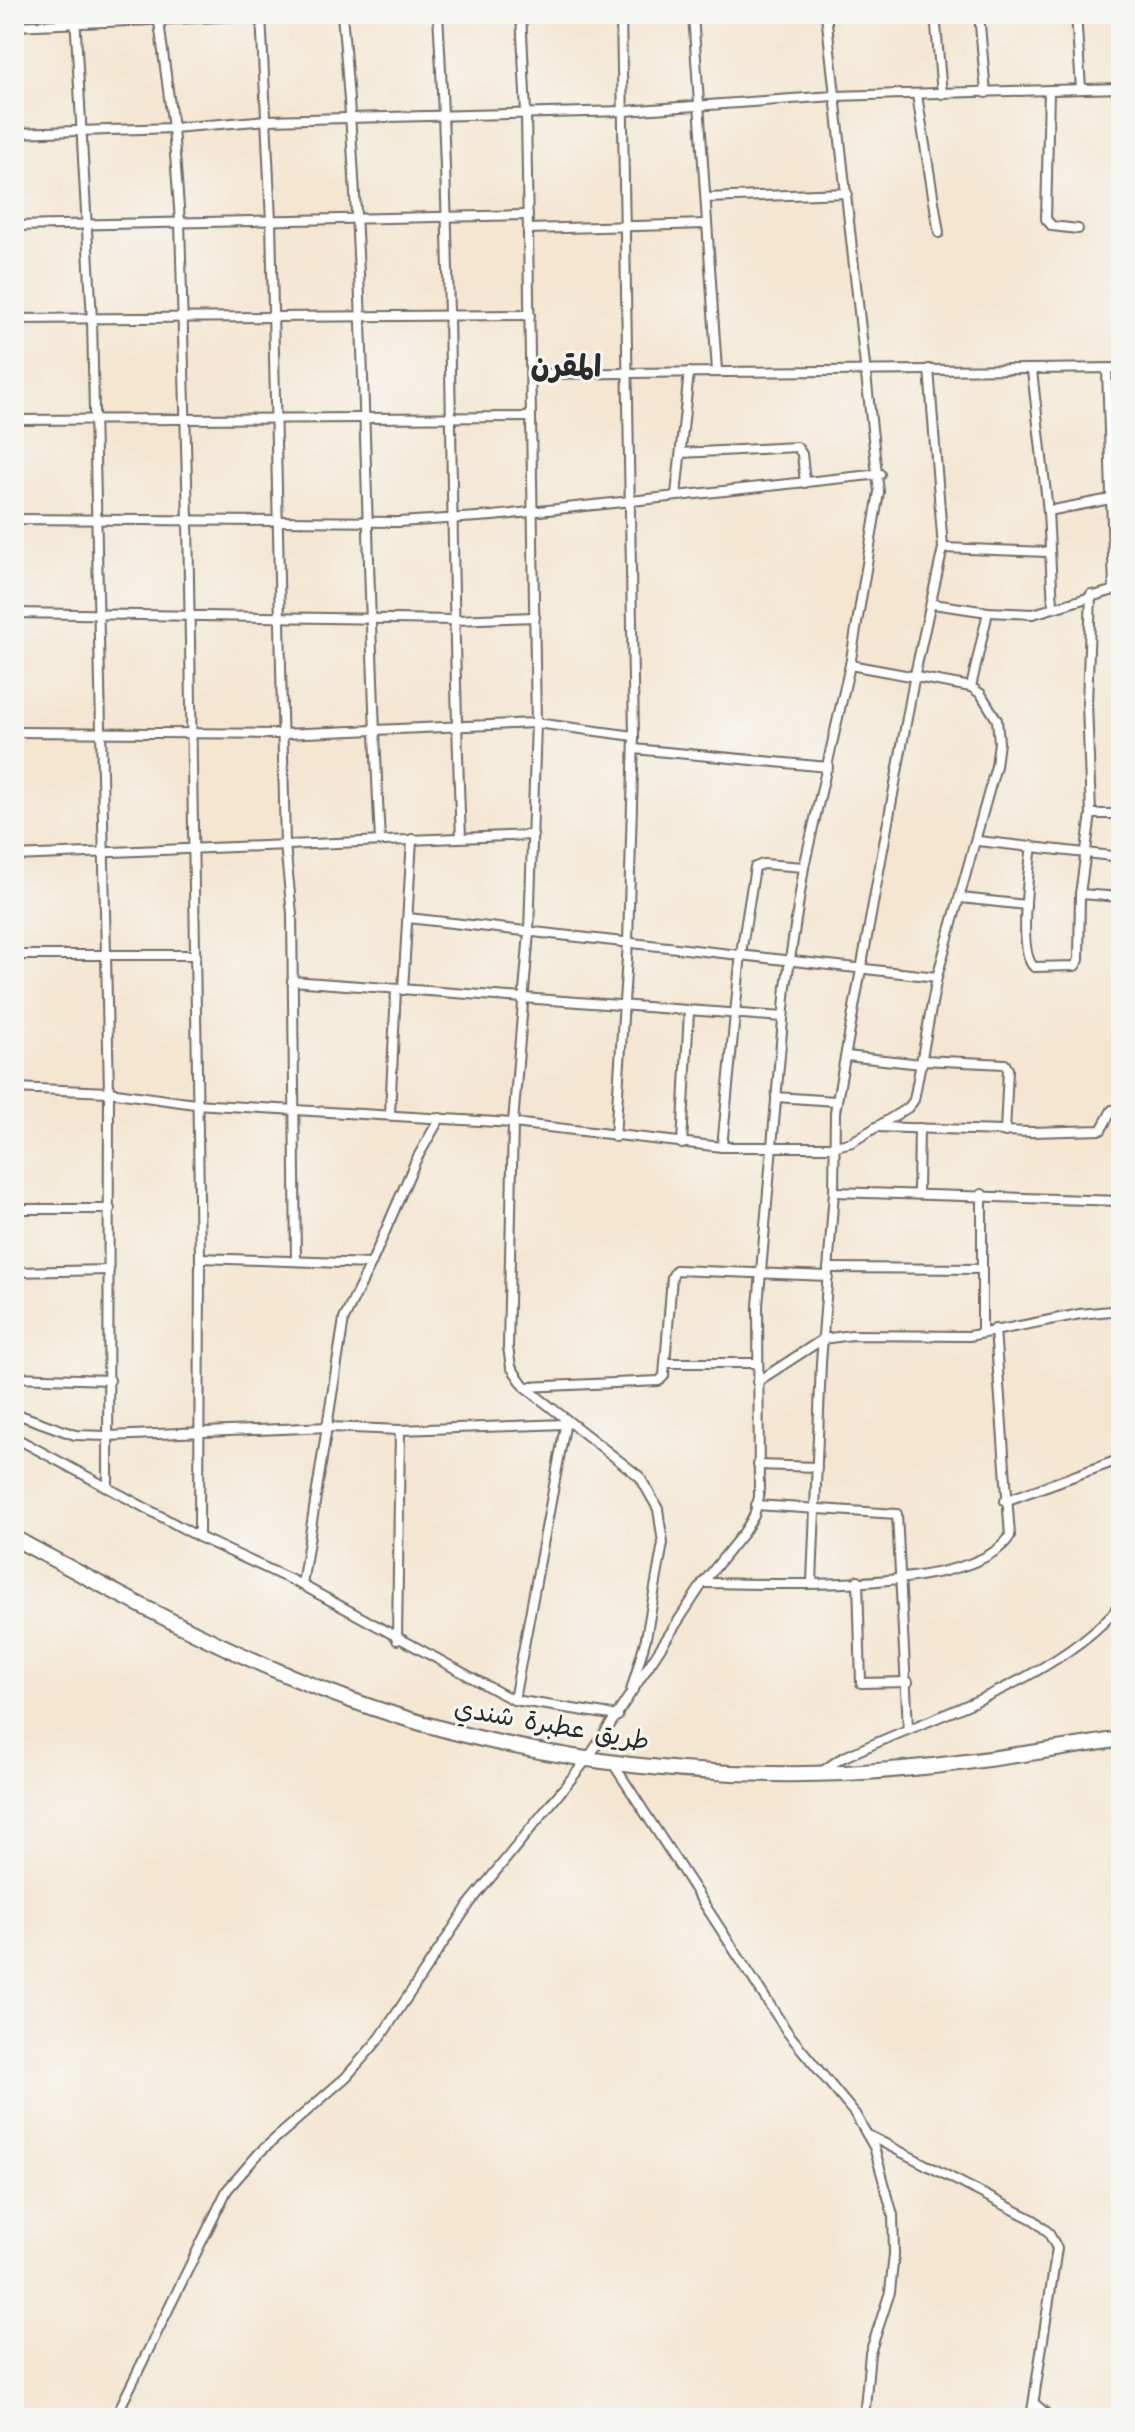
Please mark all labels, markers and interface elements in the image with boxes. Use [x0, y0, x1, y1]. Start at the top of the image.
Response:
district label: المقرن [530, 344, 602, 392]
street label: طريق عطبرة شندي [451, 1688, 653, 1764]

